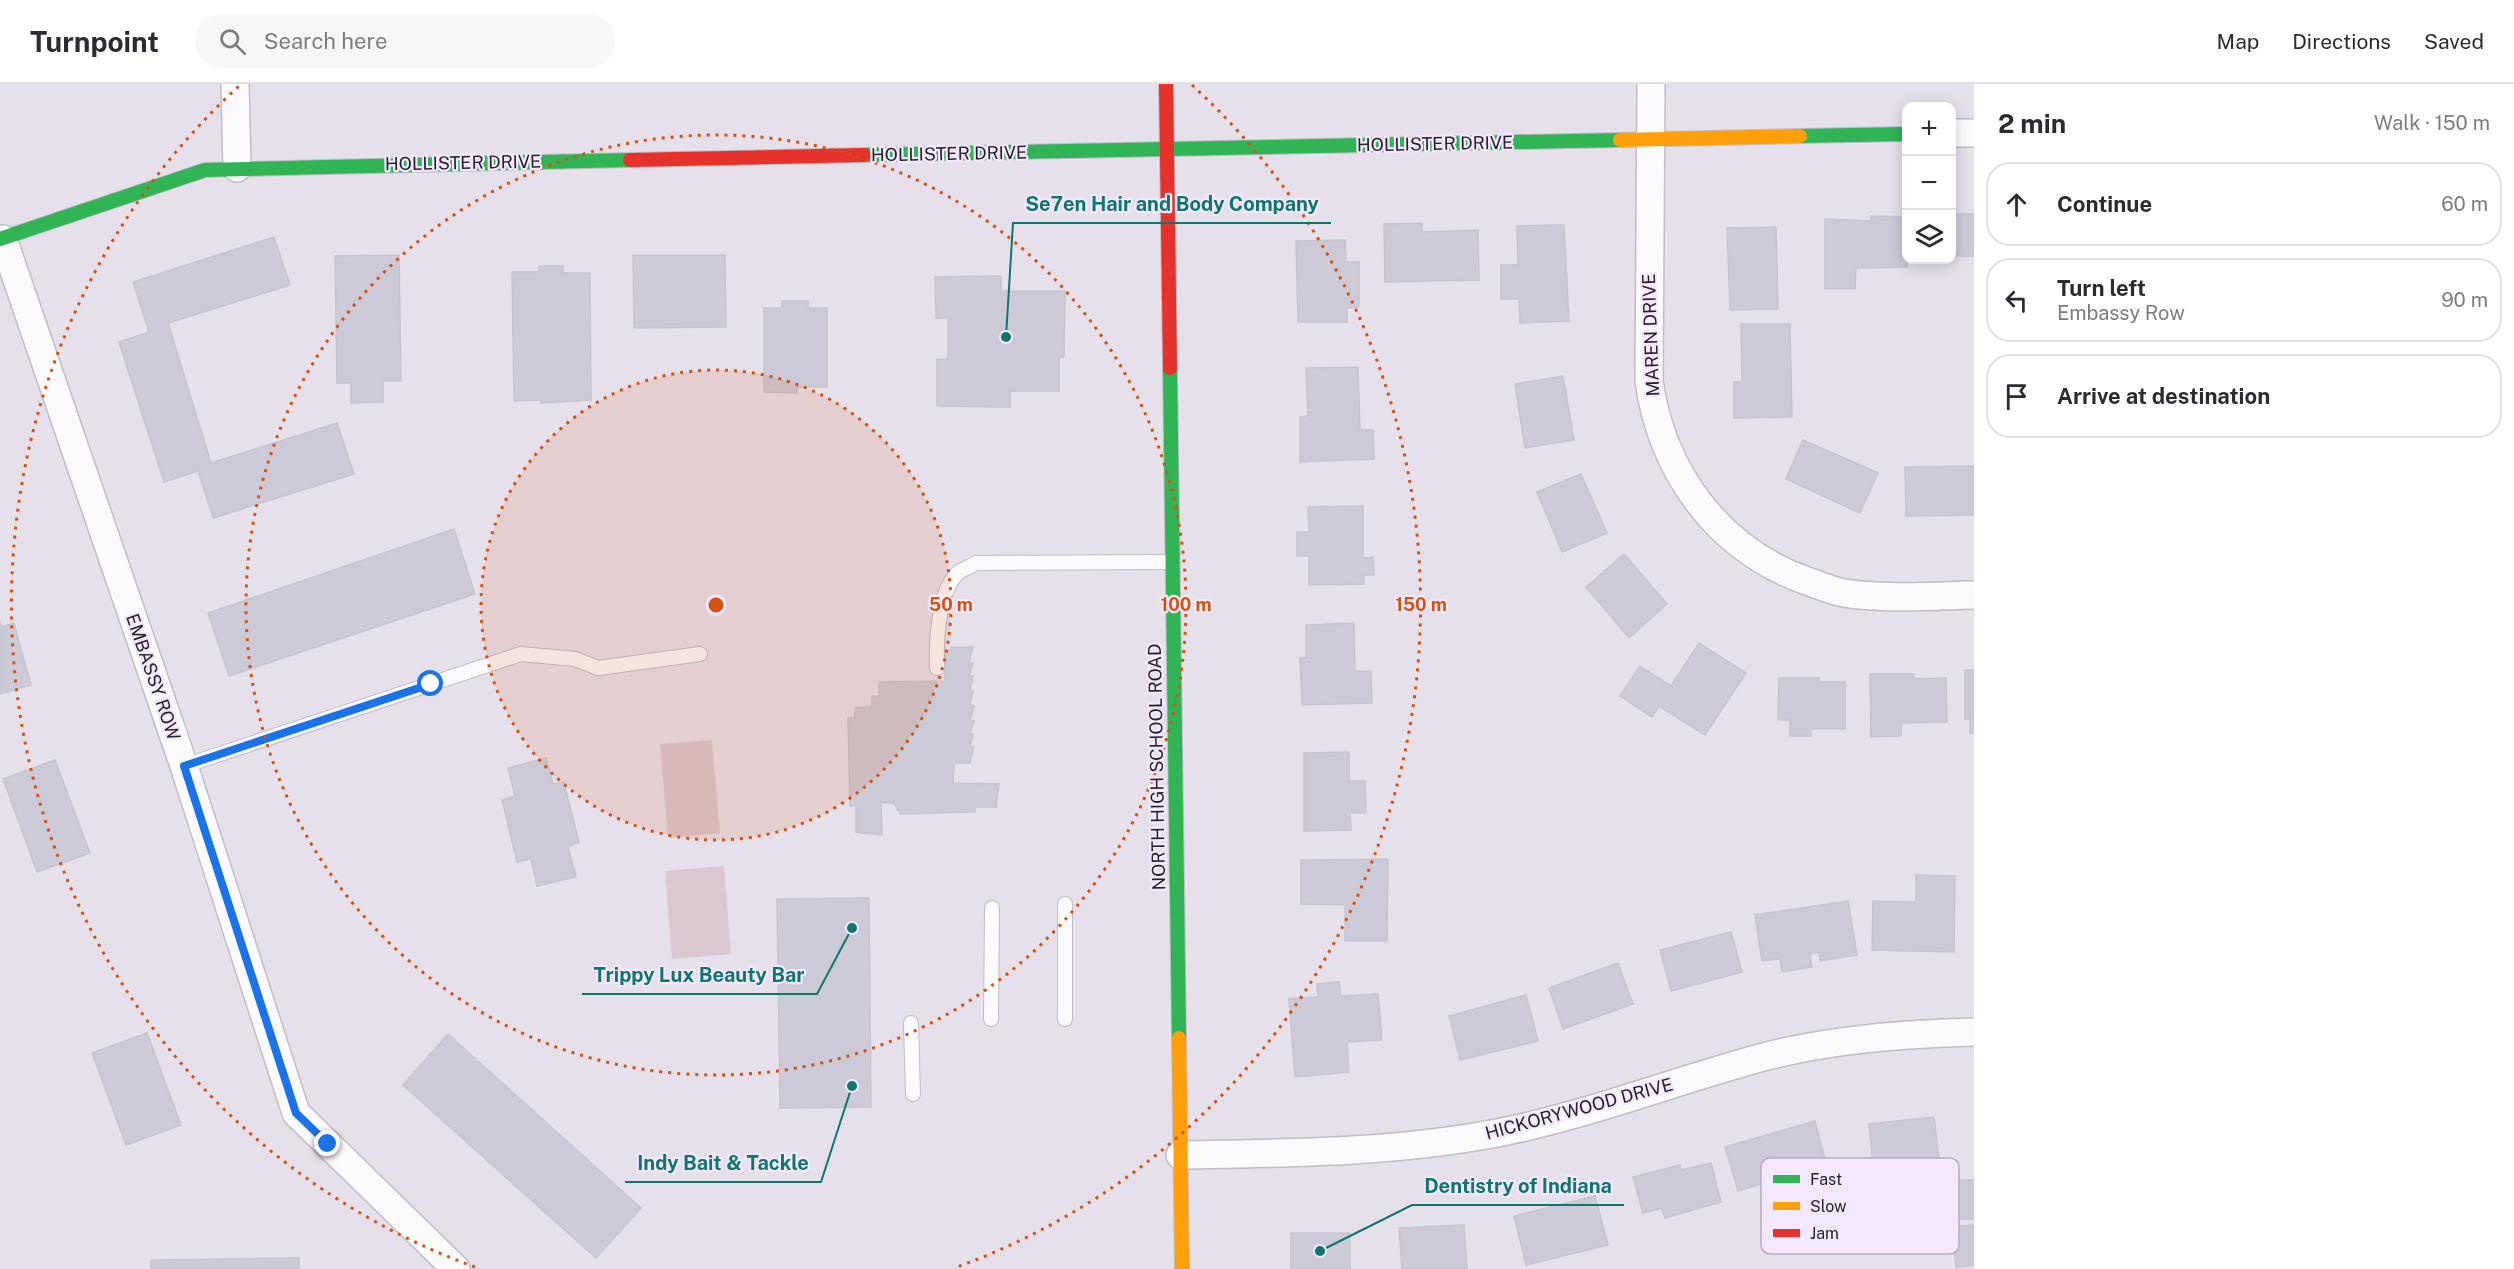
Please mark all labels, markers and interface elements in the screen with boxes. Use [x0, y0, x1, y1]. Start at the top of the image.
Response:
search box [195, 14, 615, 68]
text: Turnpoint [30, 25, 159, 58]
icon: search [216, 25, 249, 58]
text: Search here [264, 28, 387, 54]
text: Map [2217, 29, 2259, 54]
text: Directions [2292, 29, 2391, 54]
text: Saved [2424, 29, 2484, 54]
map controls [1902, 102, 1956, 264]
button: + [1902, 102, 1956, 156]
text: 2 min [1998, 108, 2066, 139]
text: Walk · 150 m [2374, 111, 2490, 135]
street label: HOLLISTER DRIVE [1357, 132, 1513, 155]
street label: HOLLISTER DRIVE [871, 142, 1027, 165]
street label: HOLLISTER DRIVE [385, 151, 541, 174]
button: − [1902, 156, 1956, 210]
callout: Se7en Hair and Body Company [1013, 185, 1331, 223]
icon: ahead [2000, 188, 2033, 221]
text: Continue [2057, 191, 2152, 217]
text: Se7en Hair and Body Company [1025, 192, 1319, 216]
text: 60 m [2441, 192, 2488, 216]
button: layers [1902, 210, 1956, 264]
street label: MAREN DRIVE [1638, 273, 1663, 397]
text: Turn left [2057, 275, 2146, 301]
icon: left [2000, 284, 2033, 317]
text: 90 m [2441, 288, 2488, 312]
text: Embassy Row [2057, 301, 2185, 325]
icon: arrive [2000, 380, 2033, 413]
text: Arrive at destination [2057, 383, 2270, 409]
text: 50 m [929, 594, 973, 615]
text: 100 m [1160, 594, 1212, 615]
text: 150 m [1395, 594, 1447, 615]
centre of rings [706, 595, 726, 615]
street label: EMBASSY ROW [122, 611, 185, 743]
street label: NORTH HIGH SCHOOL ROAD [1144, 643, 1169, 891]
route start [417, 670, 443, 696]
callout: Trippy Lux Beauty Bar [582, 956, 817, 994]
text: Trippy Lux Beauty Bar [594, 963, 804, 987]
street label: HICKORYWOOD DRIVE [1483, 1073, 1675, 1144]
route end [314, 1130, 340, 1156]
callout: Indy Bait & Tackle [625, 1144, 821, 1182]
text: Indy Bait & Tackle [637, 1151, 809, 1175]
legend [1761, 1158, 1959, 1254]
callout: Dentistry of Indiana [1412, 1167, 1624, 1205]
text: Fast [1810, 1170, 1842, 1189]
text: Dentistry of Indiana [1424, 1174, 1612, 1198]
text: Slow [1810, 1197, 1847, 1216]
text: Jam [1810, 1224, 1839, 1243]

